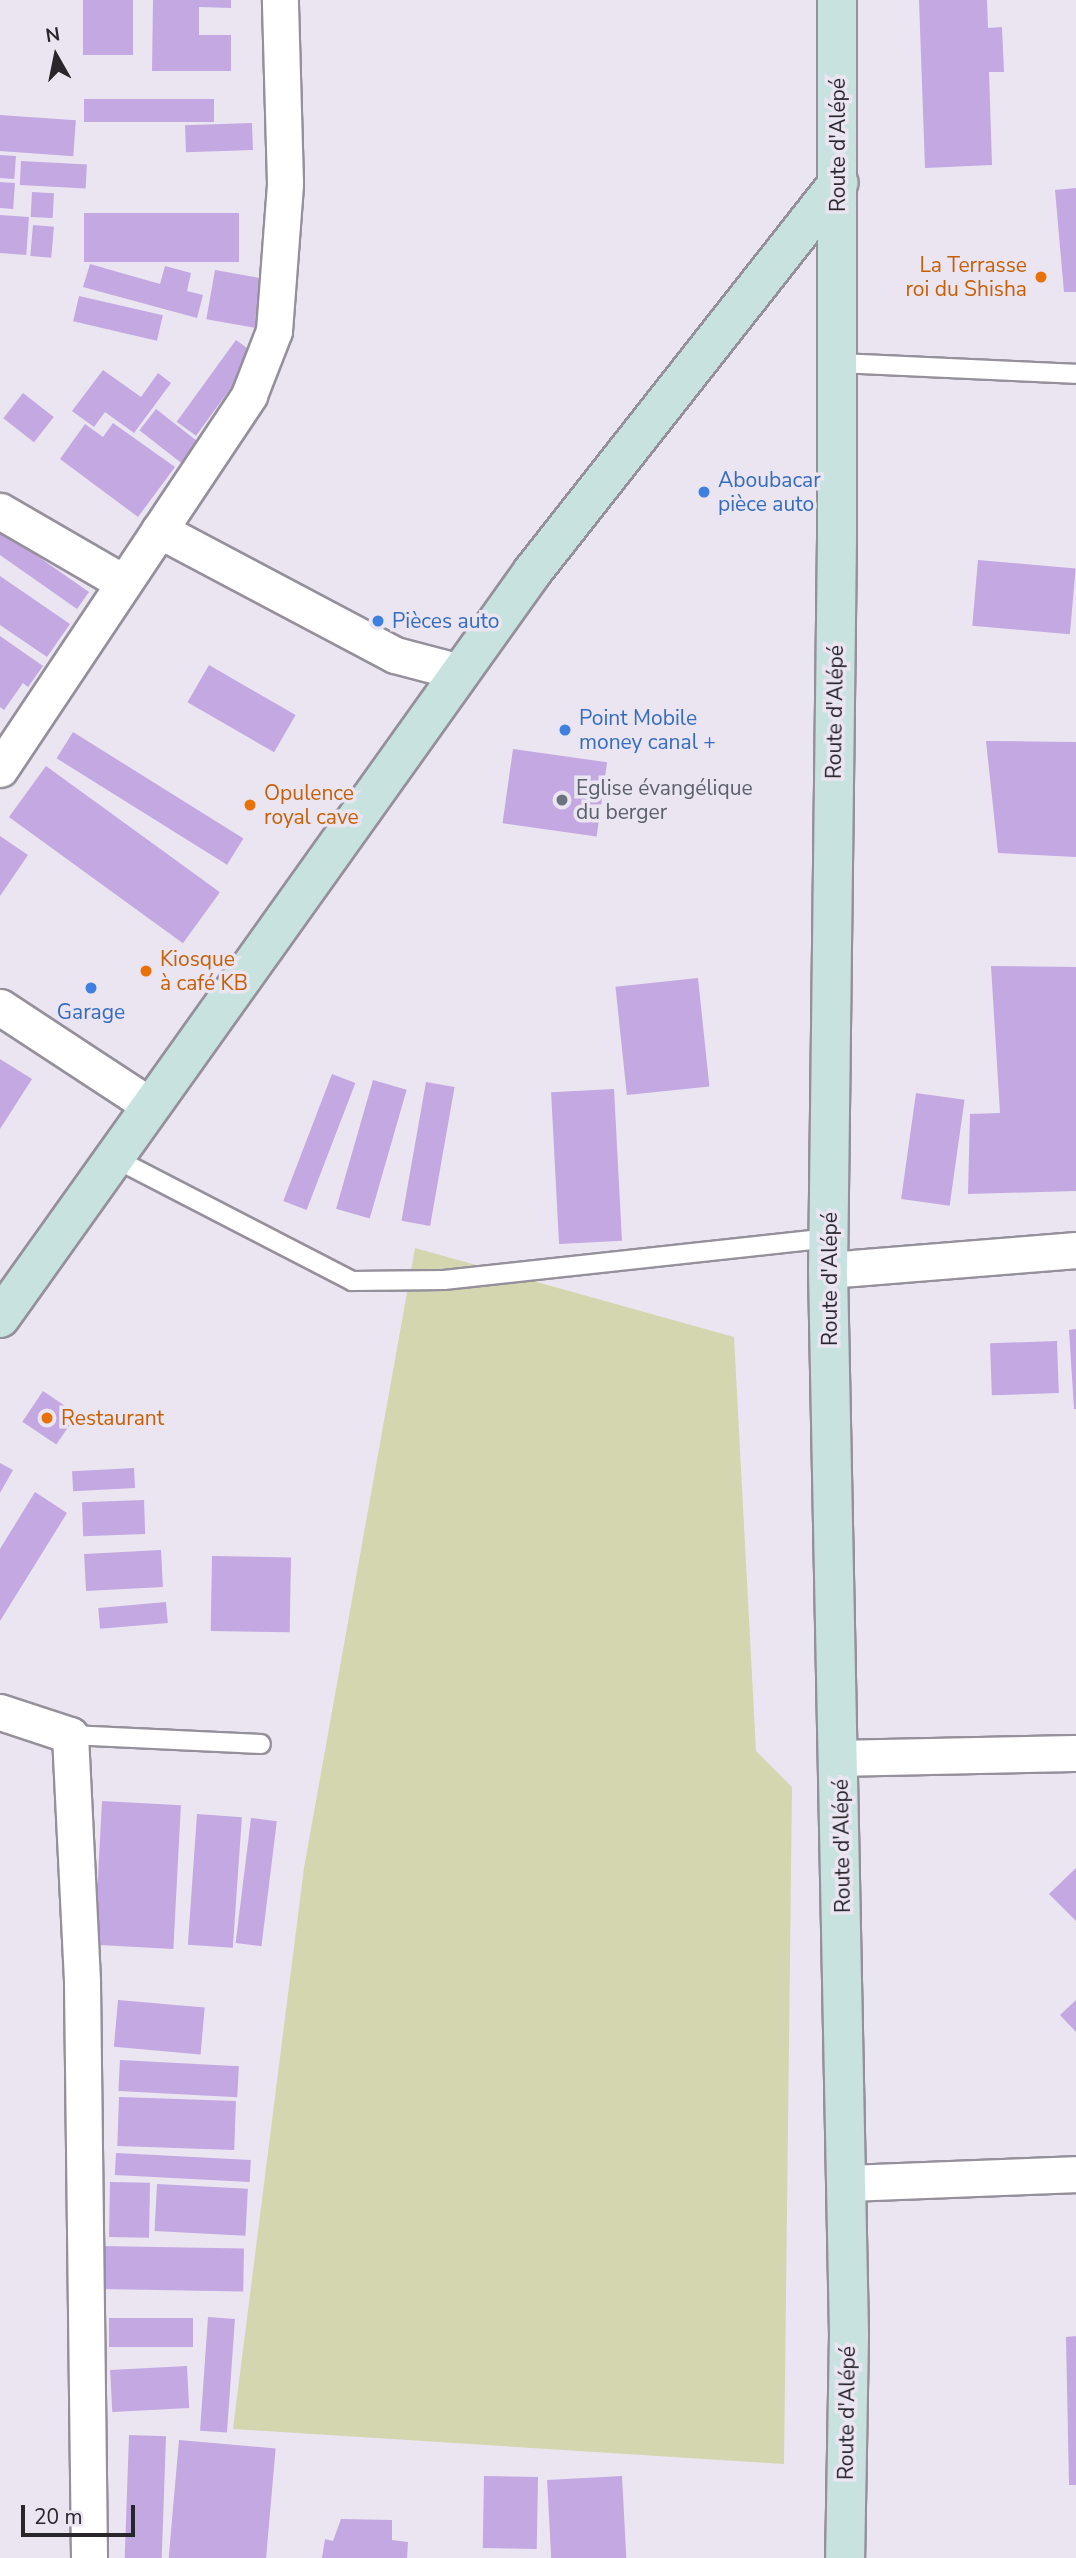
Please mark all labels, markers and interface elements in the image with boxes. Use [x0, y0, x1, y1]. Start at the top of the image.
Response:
north arrow [21, 21, 91, 91]
text: N [44, 21, 62, 49]
street label: Route d'Alépé [825, 78, 851, 212]
place label: La Terrasse roi du Shisha [905, 252, 1027, 302]
marker: La Terrasse roi du Shisha [1033, 269, 1049, 285]
place label: Aboubacar pièce auto [718, 467, 821, 517]
marker: Aboubacar pièce auto [696, 484, 712, 500]
place label: Pièces auto [392, 608, 499, 634]
marker: Pièces auto [370, 613, 386, 629]
street label: Route d'Alépé [821, 645, 849, 779]
place label: Point Mobile money canal + [579, 705, 716, 755]
marker: Point Mobile money canal + [557, 722, 573, 738]
place label: Eglise évangélique du berger [576, 775, 753, 825]
place label: Opulence royal cave [264, 780, 359, 830]
marker: Eglise évangélique du berger [554, 792, 570, 808]
marker: Opulence royal cave [242, 797, 258, 813]
place label: Kiosque à café KB [160, 946, 248, 996]
marker: Kiosque à café KB [138, 963, 154, 979]
marker: Garage [83, 980, 99, 996]
place label: Garage [57, 999, 125, 1025]
street label: Route d'Alépé [817, 1212, 843, 1346]
place label: Restaurant [61, 1405, 164, 1431]
marker: Restaurant [39, 1410, 55, 1426]
street label: Route d'Alépé [828, 1779, 856, 1913]
street label: Route d'Alépé [833, 2346, 861, 2480]
scale bar [24, 2492, 138, 2536]
text: 20 m [34, 2503, 83, 2531]

